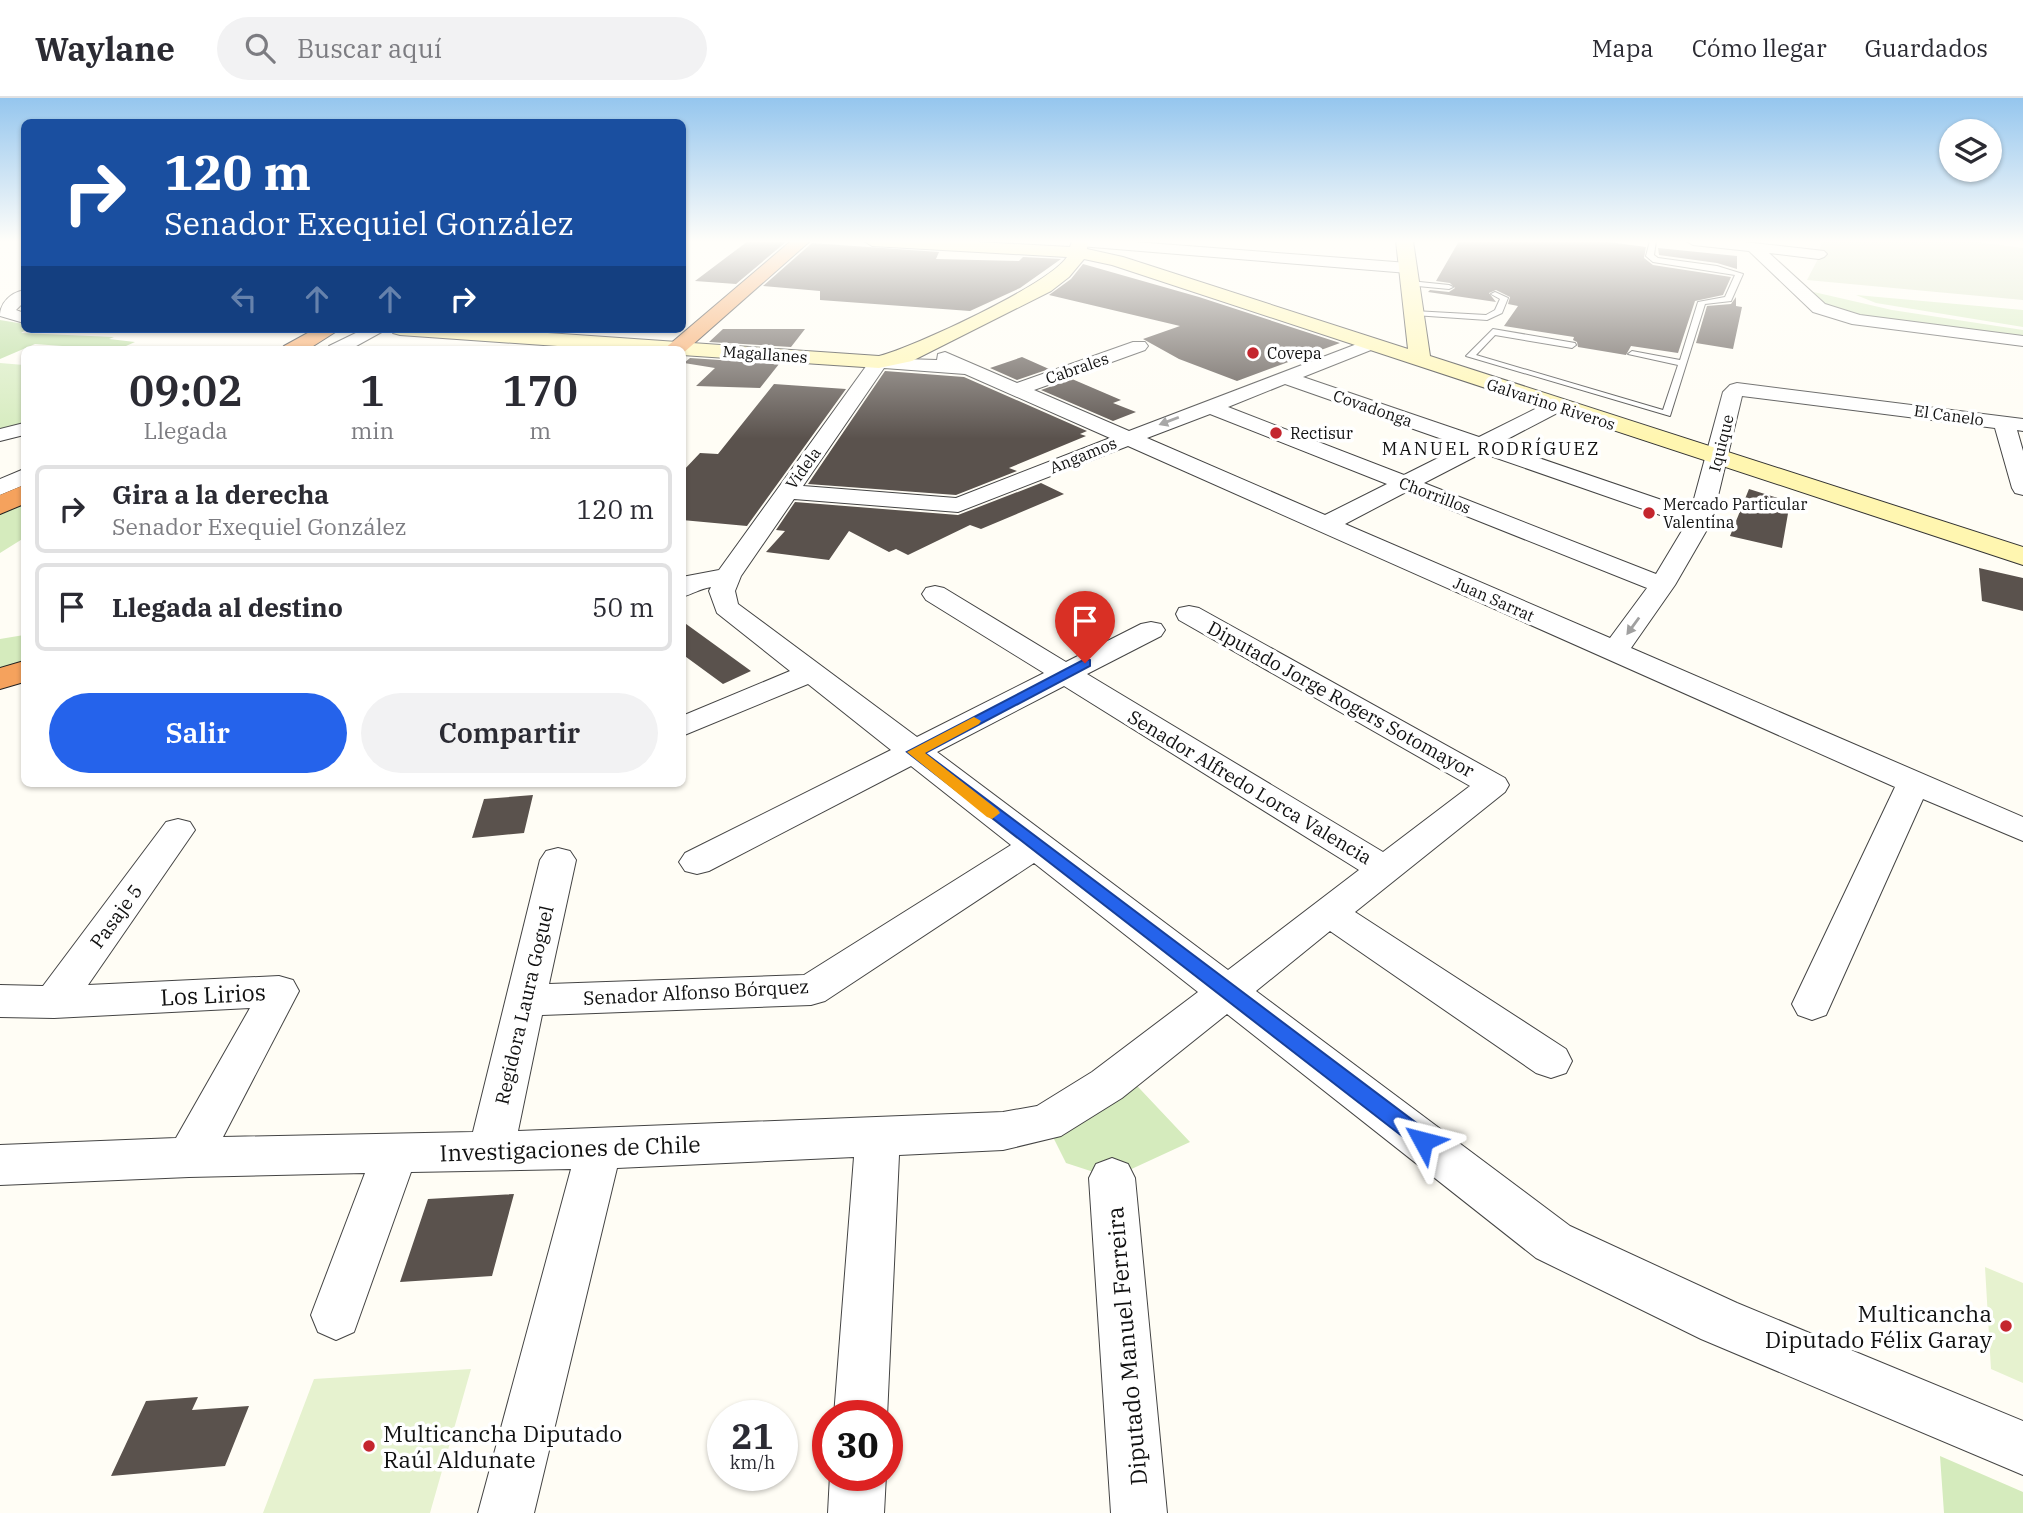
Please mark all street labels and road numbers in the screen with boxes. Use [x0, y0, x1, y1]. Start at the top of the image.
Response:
street label: Magallanes [722, 341, 808, 367]
street label: Cabrales [1043, 348, 1111, 388]
street label: Galvarino Riveros [1484, 374, 1618, 434]
street label: Covadonga [1331, 385, 1416, 431]
street label: El Canelo [1913, 400, 1985, 430]
street label: Iquique [1704, 412, 1738, 474]
street label: Angamos [1046, 432, 1120, 478]
street label: Videla [781, 443, 825, 493]
street label: Chorrillos [1396, 472, 1474, 518]
street label: Juan Sarrat [1450, 572, 1538, 626]
street label: Diputado Jorge Rogers Sotomayor [1203, 615, 1479, 783]
street label: Senador Alfredo Lorca Valencia [1124, 705, 1376, 869]
street label: Pasaje 5 [85, 879, 147, 953]
street label: Regidora Laura Goguel [489, 903, 559, 1107]
street label: Senador Alfonso Bórquez [583, 974, 809, 1010]
street label: Los Lirios [159, 976, 267, 1012]
street label: Investigaciones de Chile [439, 1128, 701, 1168]
street label: Diputado Manuel Ferreira [1099, 1206, 1153, 1486]

